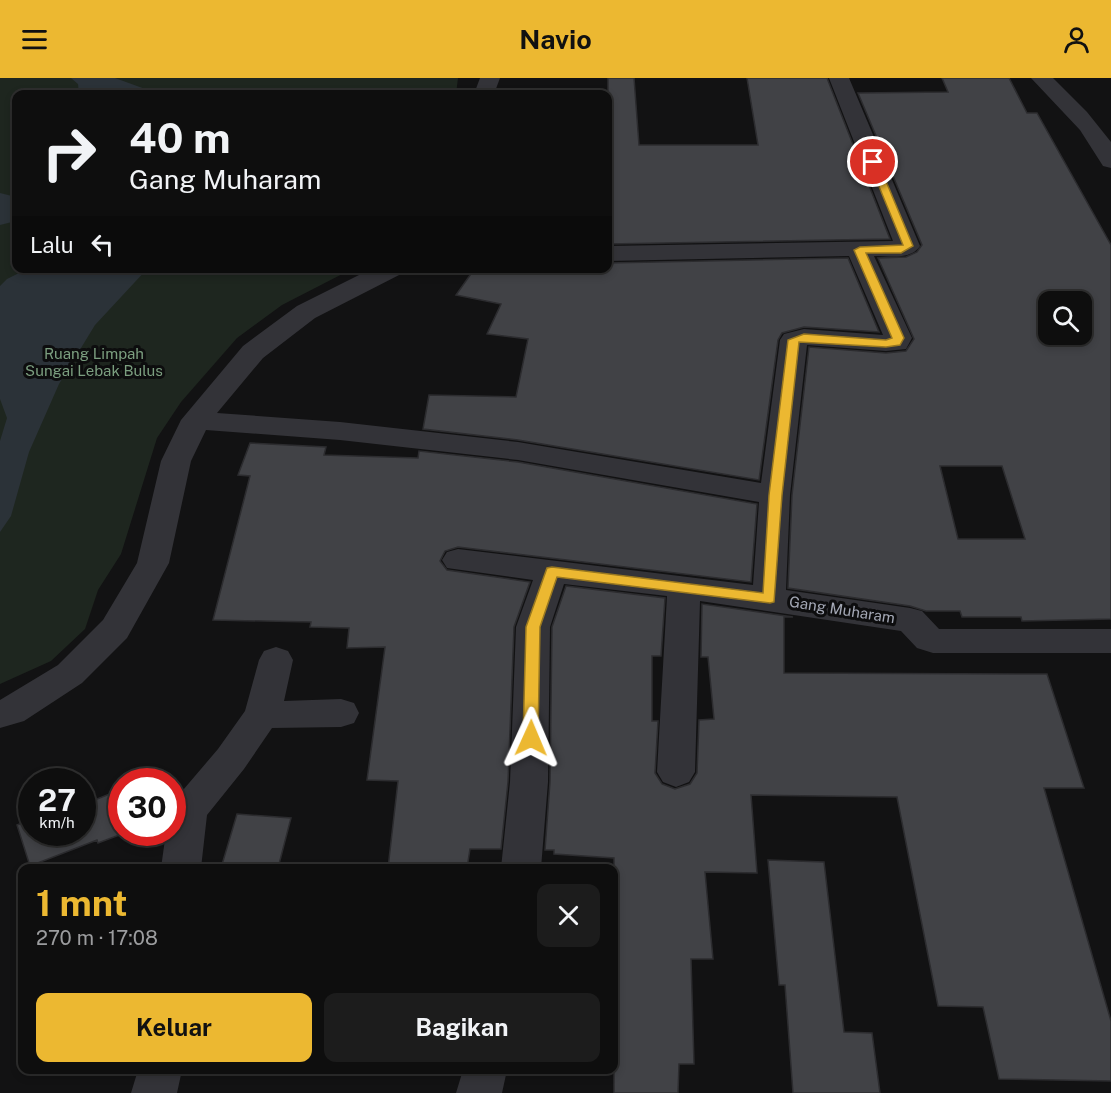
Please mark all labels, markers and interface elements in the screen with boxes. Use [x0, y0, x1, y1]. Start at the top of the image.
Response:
icon: menu [18, 23, 51, 56]
text: Navio [519, 23, 592, 55]
icon: person [1060, 23, 1093, 56]
text: 40 m [129, 113, 231, 162]
icon: right [30, 114, 108, 192]
pin [847, 136, 898, 187]
icon: arrive [856, 145, 889, 178]
text: Gang Muharam [129, 163, 321, 195]
icon: left [86, 228, 119, 261]
text: Lalu [30, 232, 74, 258]
map controls [1038, 291, 1092, 345]
button: search [1038, 291, 1092, 345]
park label: Ruang Limpah Sungai Lebak Bulus [25, 345, 163, 379]
street label: Gang Muharam [788, 593, 896, 626]
position arrow [499, 706, 563, 770]
speed limit sign: 30 [108, 768, 186, 846]
text: 27 [38, 782, 76, 818]
text: km/h [39, 814, 75, 831]
text: 1 mnt [36, 882, 127, 924]
button: close [537, 884, 600, 947]
text: 270 m · 17:08 [36, 926, 158, 950]
button: Keluar [36, 993, 312, 1062]
button: Bagikan [324, 993, 600, 1062]

